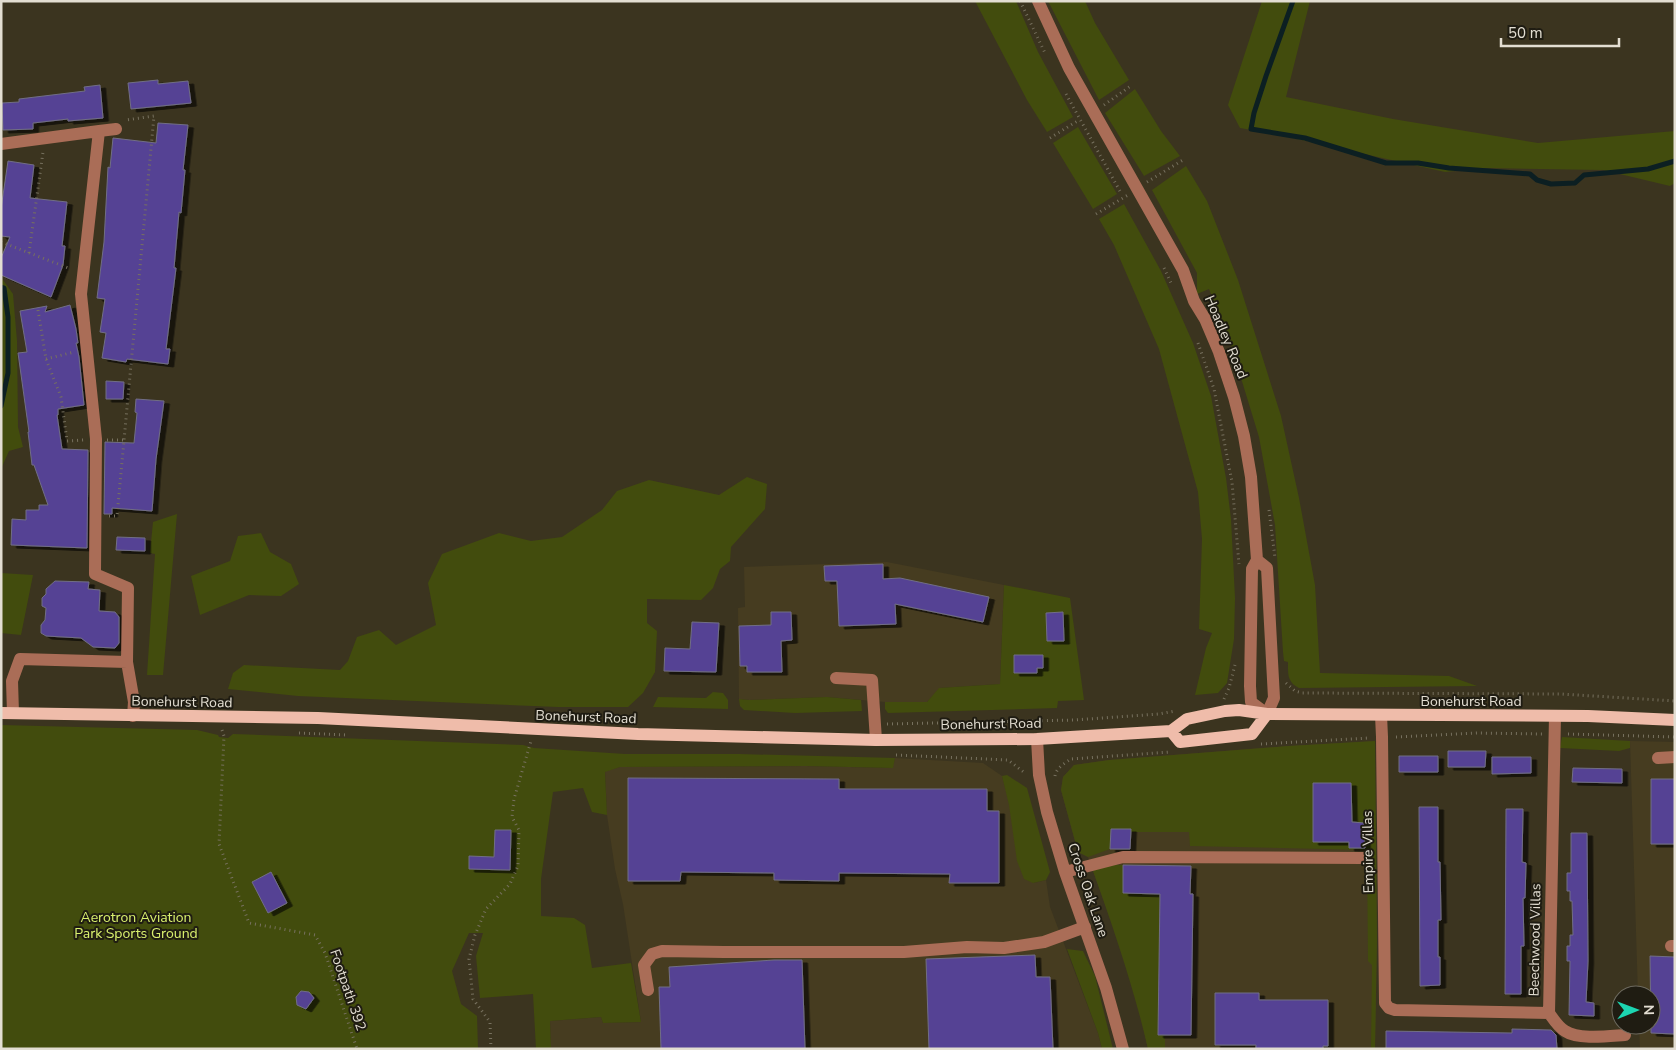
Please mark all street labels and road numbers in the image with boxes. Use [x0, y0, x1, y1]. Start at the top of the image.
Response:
street label: Hoadley Road [1200, 292, 1252, 382]
street label: Bonehurst Road [131, 692, 233, 712]
street label: Bonehurst Road [1420, 692, 1522, 711]
street label: Bonehurst Road [535, 706, 637, 728]
street label: Bonehurst Road [940, 714, 1042, 734]
street label: Empire Villas [1358, 810, 1378, 894]
street label: Cross Oak Lane [1063, 840, 1113, 940]
street label: Beechwood Villas [1525, 883, 1545, 997]
street label: Footpath 392 [325, 947, 371, 1033]

